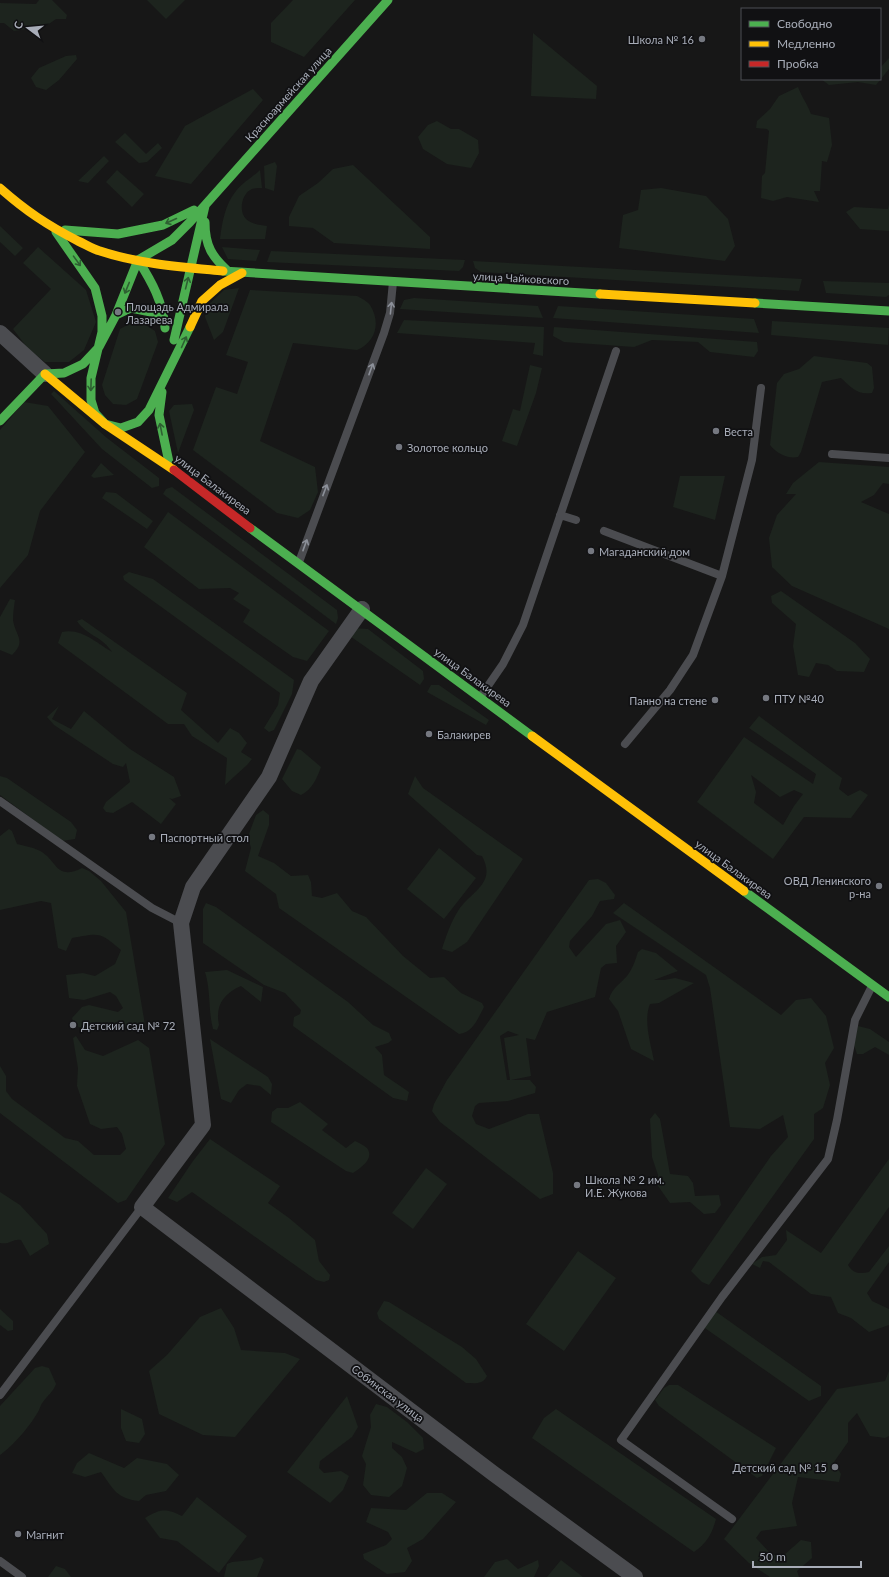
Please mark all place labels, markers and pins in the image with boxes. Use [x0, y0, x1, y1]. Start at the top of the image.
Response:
place label: Школа № 16 [628, 33, 694, 46]
marker: Школа № 16 [697, 34, 707, 44]
place label: Площадь Адмирала Лазарева [125, 300, 228, 326]
marker: Площадь Адмирала Лазарева [113, 307, 123, 317]
place label: Веста [724, 425, 753, 438]
marker: Веста [711, 426, 721, 436]
place label: Золотое кольцо [407, 441, 488, 454]
marker: Золотое кольцо [394, 442, 404, 452]
place label: Магаданский дом [599, 545, 690, 558]
marker: Магаданский дом [586, 546, 596, 556]
place label: ПТУ №40 [774, 692, 824, 705]
marker: ПТУ №40 [761, 693, 771, 703]
place label: Панно на стене [629, 694, 707, 707]
marker: Панно на стене [710, 695, 720, 705]
place label: Балакирев [437, 728, 491, 741]
marker: Балакирев [424, 729, 434, 739]
place label: Паспортный стол [160, 831, 249, 844]
marker: Паспортный стол [147, 832, 157, 842]
place label: ОВД Ленинского р-на [784, 874, 871, 900]
marker: ОВД Ленинского р-на [874, 881, 884, 891]
place label: Детский сад № 72 [81, 1019, 175, 1032]
marker: Детский сад № 72 [68, 1020, 78, 1030]
place label: Школа № 2 им. И.Е. Жукова [585, 1173, 664, 1199]
marker: Школа № 2 им. И.Е. Жукова [572, 1180, 582, 1190]
place label: Детский сад № 15 [733, 1461, 827, 1474]
marker: Детский сад № 15 [830, 1462, 840, 1472]
place label: Магнит [26, 1528, 65, 1541]
marker: Магнит [13, 1529, 23, 1539]

